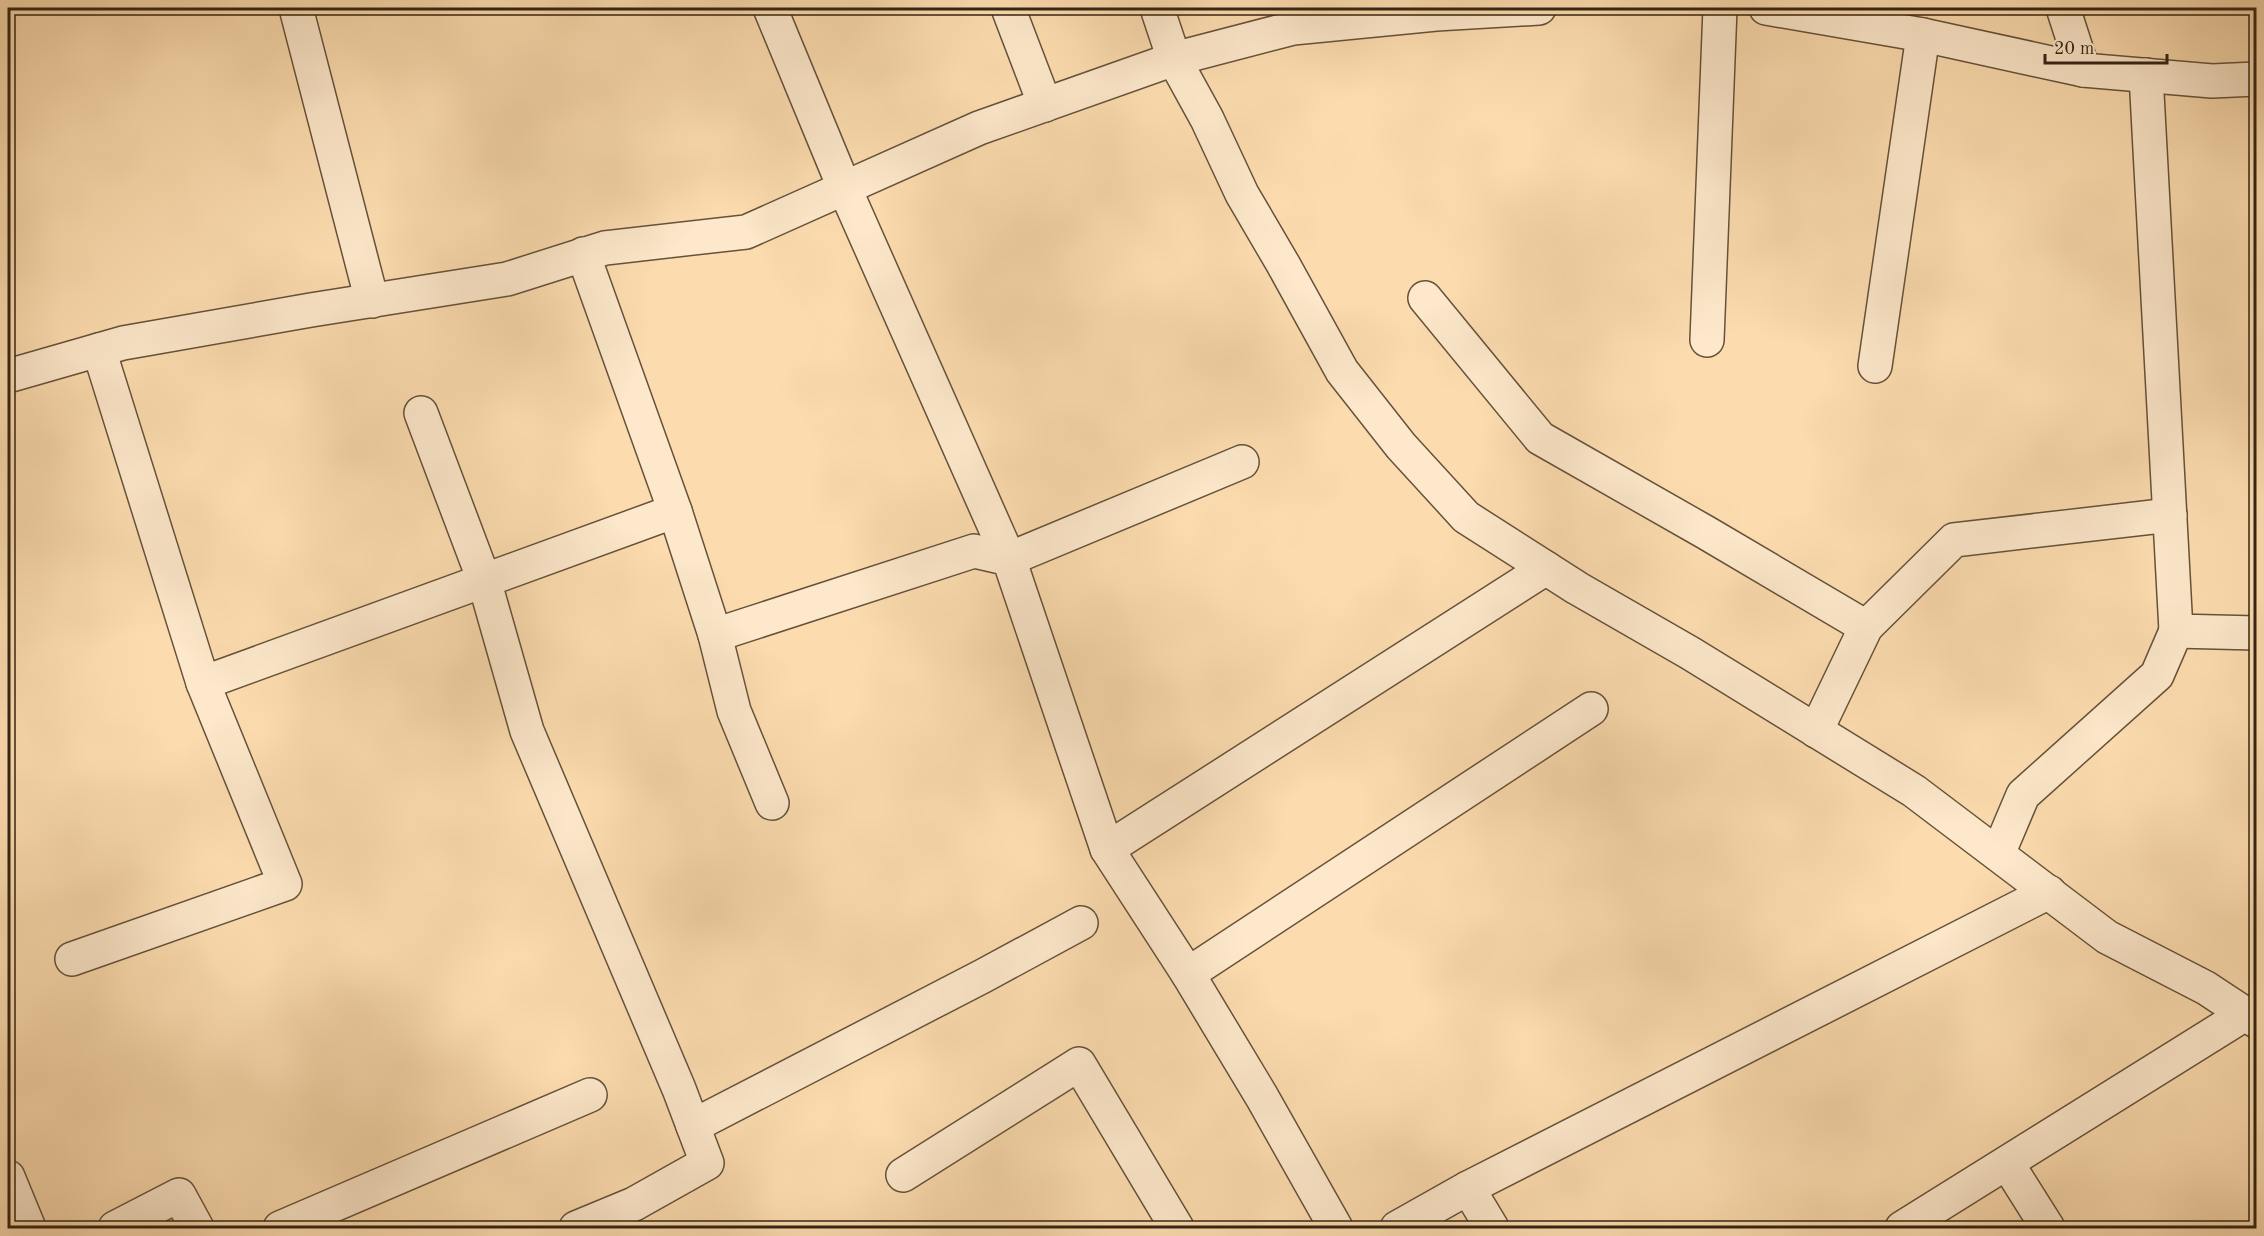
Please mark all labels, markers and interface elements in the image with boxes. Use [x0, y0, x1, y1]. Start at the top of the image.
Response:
scale bar [2045, 27, 2166, 65]
text: 20 m [2054, 40, 2094, 58]

